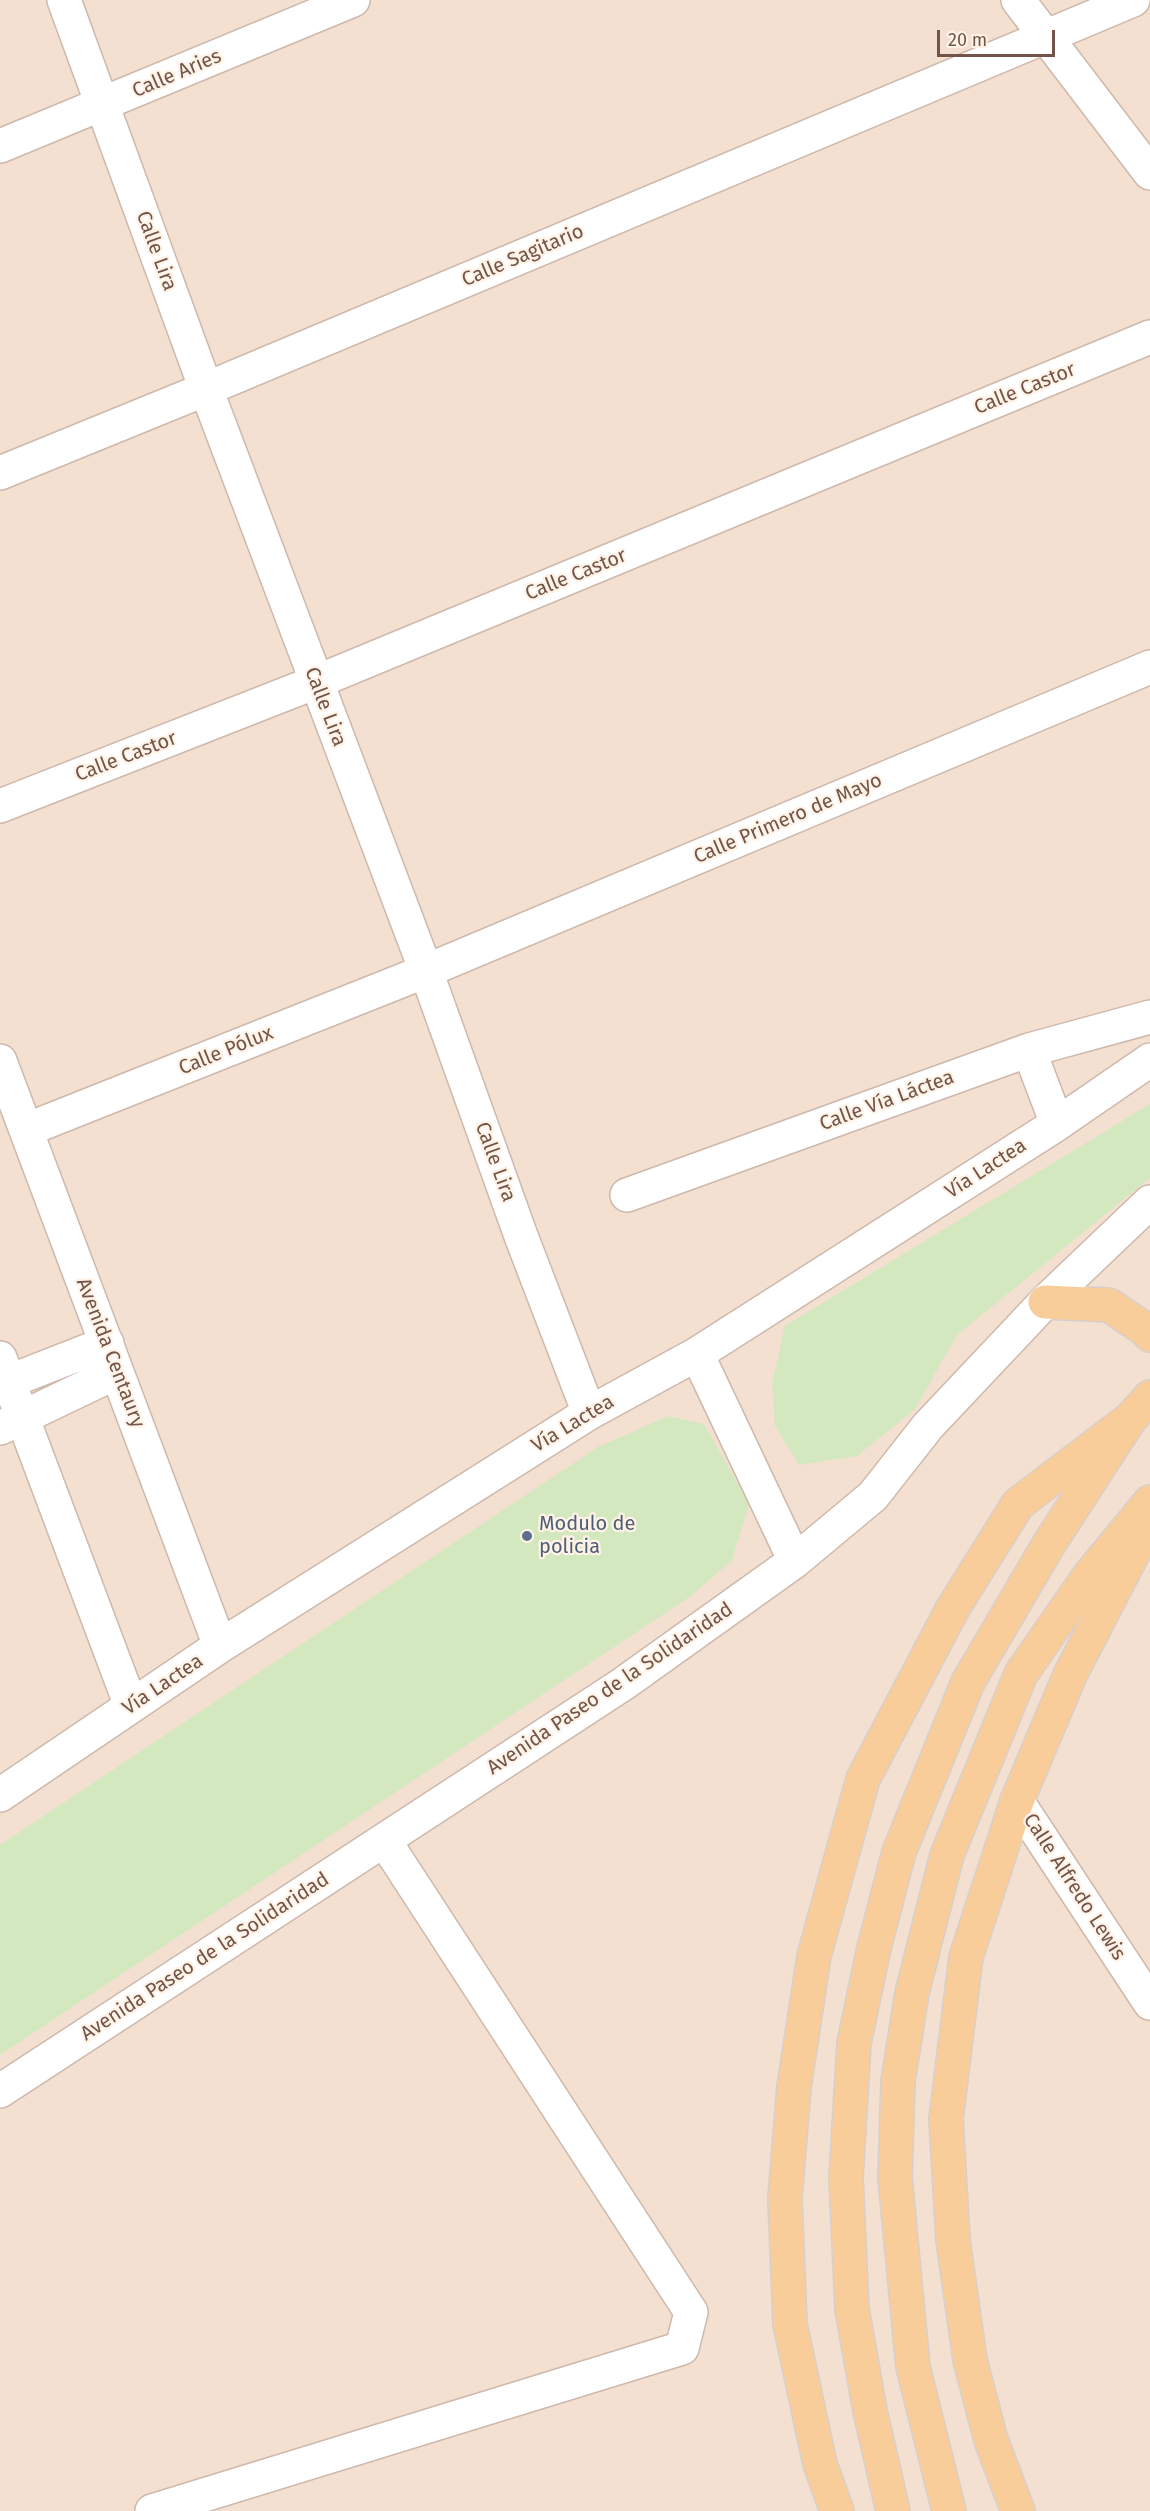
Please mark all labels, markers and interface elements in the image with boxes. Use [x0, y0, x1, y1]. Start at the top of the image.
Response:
scale bar [940, 18, 1058, 56]
text: 20 m [948, 29, 987, 51]
street label: Calle Aries [129, 44, 225, 104]
street label: Calle Lira [131, 208, 181, 294]
street label: Calle Sagitario [458, 220, 588, 292]
street label: Calle Castor [971, 358, 1079, 420]
street label: Calle Castor [522, 544, 630, 606]
street label: Calle Lira [299, 664, 351, 750]
street label: Calle Castor [72, 727, 180, 787]
street label: Calle Primero de Mayo [690, 768, 886, 870]
street label: Calle Pólux [175, 1021, 277, 1081]
street label: Calle Vía Láctea [816, 1066, 958, 1136]
street label: Calle Lira [470, 1119, 520, 1205]
street label: Vía Lactea [941, 1134, 1031, 1204]
street label: Avenida Centaury [70, 1275, 150, 1431]
street label: Vía Lactea [527, 1390, 619, 1458]
place label: Modulo de policia [539, 1512, 635, 1559]
marker: Modulo de policia [520, 1529, 534, 1543]
street label: Avenida Paseo de la Solidaridad [483, 1598, 737, 1780]
street label: Vía Lactea [118, 1649, 208, 1721]
street label: Calle Alfredo Lewis [1018, 1809, 1130, 1965]
street label: Avenida Paseo de la Solidaridad [76, 1868, 334, 2046]

